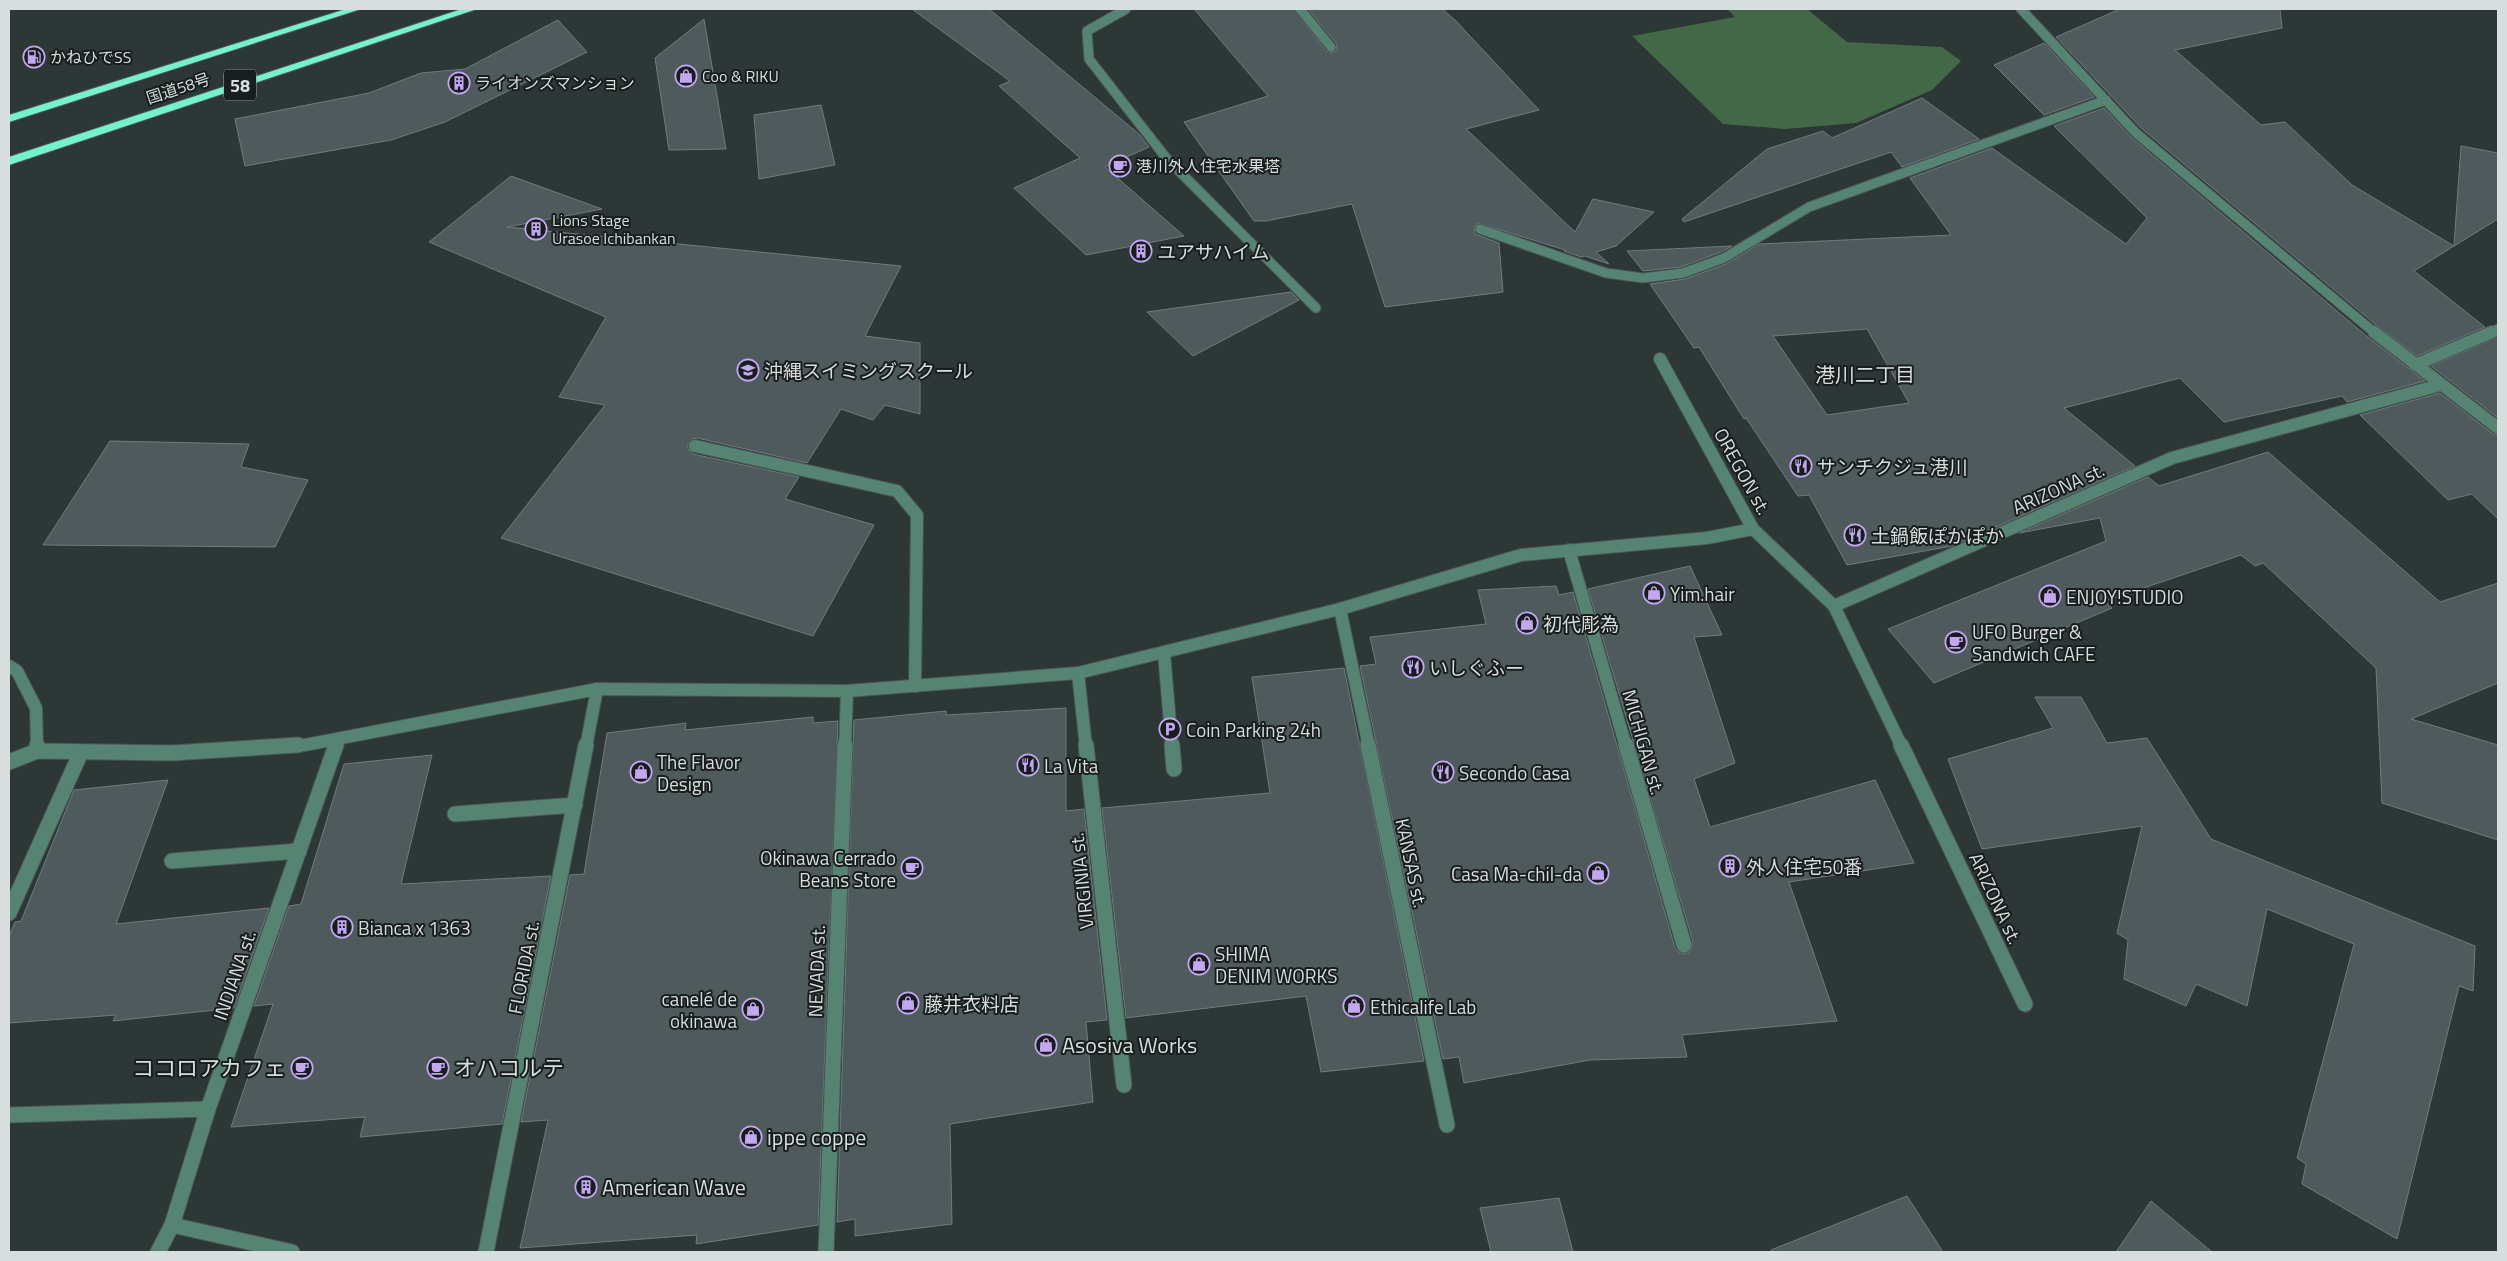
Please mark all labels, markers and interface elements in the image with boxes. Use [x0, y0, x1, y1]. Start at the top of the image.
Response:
fuel station icon: かねひでSS [22, 45, 46, 69]
place label: かねひでSS [50, 45, 131, 69]
shop icon: Coo & RIKU [674, 64, 698, 88]
place label: Coo & RIKU [702, 64, 779, 88]
street label: 国道58号 [143, 66, 213, 110]
road number: 58 [224, 70, 256, 100]
building icon: ライオンズマンション [447, 71, 471, 95]
place label: ライオンズマンション [475, 71, 635, 95]
cafe icon: 港川外人住宅水果塔 [1108, 154, 1132, 178]
place label: 港川外人住宅水果塔 [1136, 154, 1280, 178]
place label: Lions Stage Urasoe Ichibankan [552, 208, 676, 250]
building icon: Lions Stage Urasoe Ichibankan [524, 217, 548, 241]
place label: ユアサハイム [1157, 237, 1269, 266]
building icon: ユアサハイム [1129, 239, 1153, 263]
place label: 沖縄スイミングスクール [764, 356, 973, 385]
school or university icon: 沖縄スイミングスクール [736, 358, 760, 382]
district label: 港川二丁目 [1815, 359, 1915, 390]
street label: OREGON st. [1707, 422, 1779, 520]
place label: サンチクジュ港川 [1817, 452, 1968, 481]
restaurant icon: サンチクジュ港川 [1789, 454, 1813, 478]
street label: ARIZONA st. [2007, 455, 2109, 521]
place label: 土鍋飯ぽかぽか [1871, 521, 2004, 550]
restaurant icon: 土鍋飯ぽかぽか [1843, 523, 1867, 547]
place label: Yim.hair [1670, 579, 1735, 608]
shop icon: Yim.hair [1642, 581, 1666, 605]
place label: ENJOY!STUDIO [2066, 582, 2184, 611]
shop icon: ENJOY!STUDIO [2038, 584, 2062, 608]
place label: 初代彫為 [1543, 609, 1619, 638]
shop icon: 初代彫為 [1515, 611, 1539, 635]
place label: UFO Burger & Sandwich CAFE [1972, 617, 2096, 668]
cafe icon: UFO Burger & Sandwich CAFE [1944, 630, 1968, 654]
place label: いしぐふー [1429, 653, 1524, 682]
restaurant icon: いしぐふー [1401, 655, 1425, 679]
street label: MICHIGAN st. [1615, 686, 1673, 798]
place label: Coin Parking 24h [1186, 715, 1321, 744]
parking icon: Coin Parking 24h [1158, 717, 1182, 741]
place label: The Flavor Design [657, 747, 741, 798]
place label: La Vita [1044, 751, 1099, 780]
restaurant icon: La Vita [1016, 753, 1040, 777]
place label: Secondo Casa [1459, 758, 1570, 787]
shop icon: The Flavor Design [629, 760, 653, 784]
restaurant icon: Secondo Casa [1431, 760, 1455, 784]
street label: KANSAS st. [1388, 816, 1436, 910]
street label: VIRGINIA st. [1062, 832, 1100, 930]
place label: Okinawa Cerrado Beans Store [760, 843, 896, 894]
street label: ARIZONA st. [1962, 847, 2030, 949]
place label: 外人住宅50番 [1746, 852, 1862, 881]
building icon: 外人住宅50番 [1718, 854, 1742, 878]
cafe icon: Okinawa Cerrado Beans Store [900, 856, 924, 880]
place label: Casa Ma-chil-da [1451, 859, 1582, 888]
shop icon: Casa Ma-chil-da [1586, 861, 1610, 885]
place label: Bianca x 1363 [358, 913, 471, 942]
building icon: Bianca x 1363 [330, 915, 354, 939]
street label: FLORIDA st. [500, 918, 546, 1016]
street label: NEVADA st. [800, 924, 832, 1018]
street label: INDIANA st. [205, 926, 263, 1024]
place label: SHIMA DENIM WORKS [1215, 939, 1338, 990]
shop icon: SHIMA DENIM WORKS [1187, 952, 1211, 976]
place label: canelé de okinawa [662, 984, 737, 1035]
place label: 藤井衣料店 [924, 989, 1019, 1018]
shop icon: 藤井衣料店 [896, 991, 920, 1015]
place label: Ethicalife Lab [1370, 992, 1476, 1021]
shop icon: Ethicalife Lab [1342, 994, 1366, 1018]
shop icon: canelé de okinawa [741, 997, 765, 1021]
place label: Asosiva Works [1062, 1028, 1197, 1062]
shop icon: Asosiva Works [1034, 1033, 1058, 1057]
place label: ココロアカフェ [132, 1051, 286, 1085]
place label: オハコルテ [454, 1051, 564, 1085]
cafe icon: ココロアカフェ [290, 1056, 314, 1080]
cafe icon: オハコルテ [426, 1056, 450, 1080]
place label: ippe coppe [767, 1120, 866, 1154]
shop icon: ippe coppe [739, 1125, 763, 1149]
place label: American Wave [602, 1170, 746, 1204]
building icon: American Wave [574, 1175, 598, 1199]

